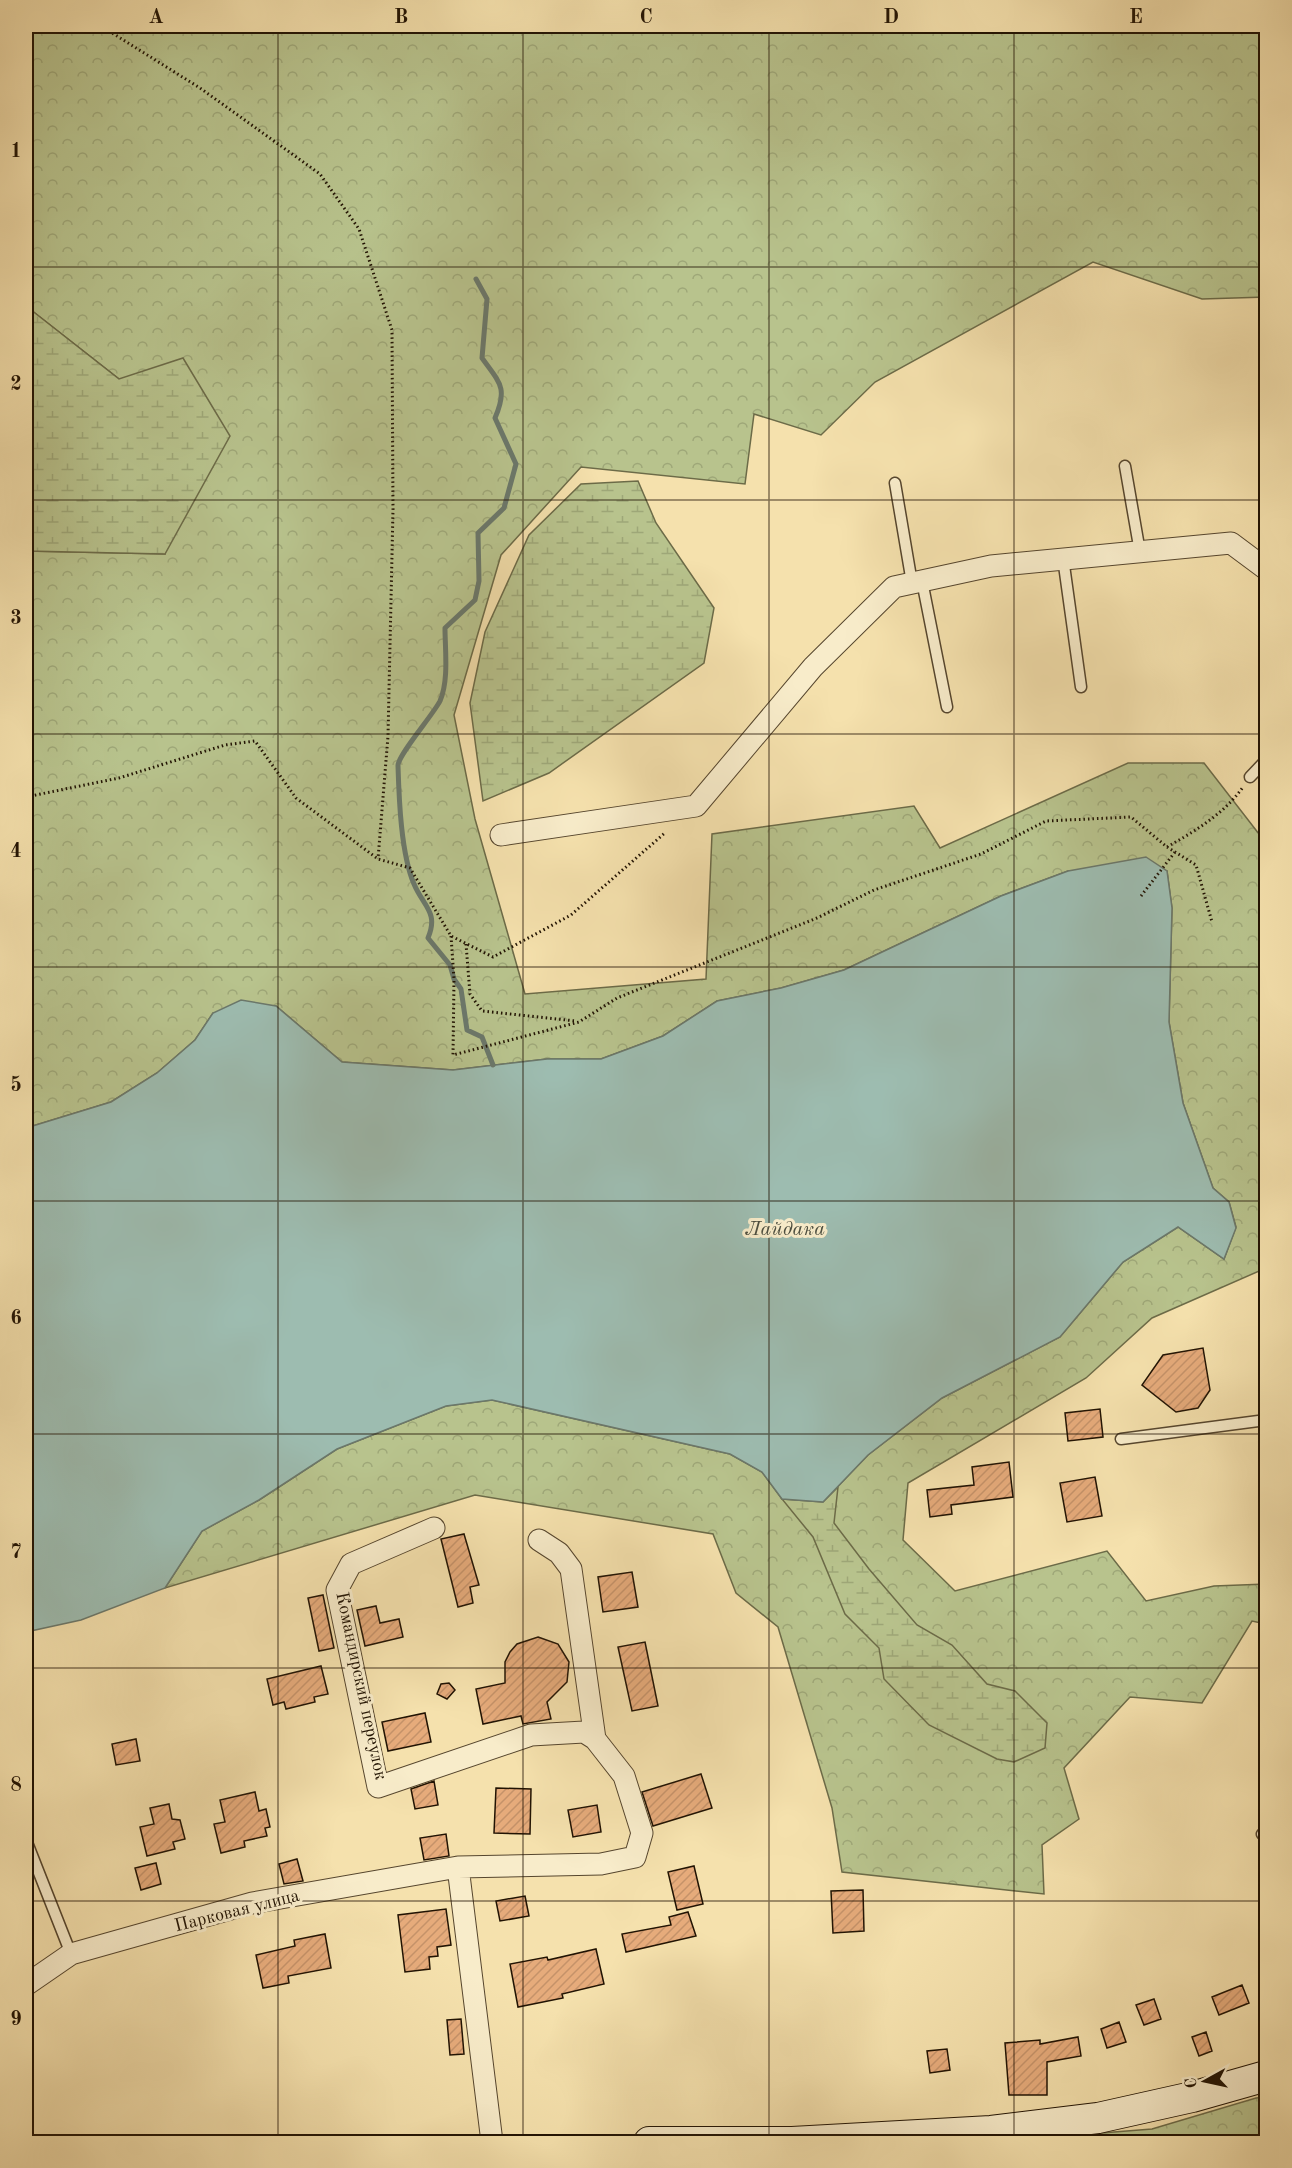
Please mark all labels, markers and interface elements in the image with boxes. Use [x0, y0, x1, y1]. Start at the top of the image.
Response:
text: A [148, 8, 164, 28]
text: B [394, 8, 408, 28]
text: C [639, 8, 653, 28]
text: D [883, 8, 899, 28]
text: E [1129, 8, 1143, 28]
text: 1 [10, 142, 22, 162]
text: 2 [10, 375, 22, 395]
text: 3 [10, 609, 22, 629]
text: 4 [10, 842, 22, 862]
text: 5 [10, 1075, 22, 1096]
water label: Лайдака [745, 1220, 825, 1240]
text: 6 [10, 1309, 22, 1329]
text: 7 [10, 1543, 22, 1563]
street label: Командирский переулок [332, 1590, 390, 1782]
text: 8 [10, 1776, 22, 1796]
street label: Парковая улица [173, 1887, 302, 1935]
text: 9 [10, 2010, 22, 2030]
north arrow [1175, 2051, 1235, 2111]
text: С [1183, 2076, 1201, 2089]

